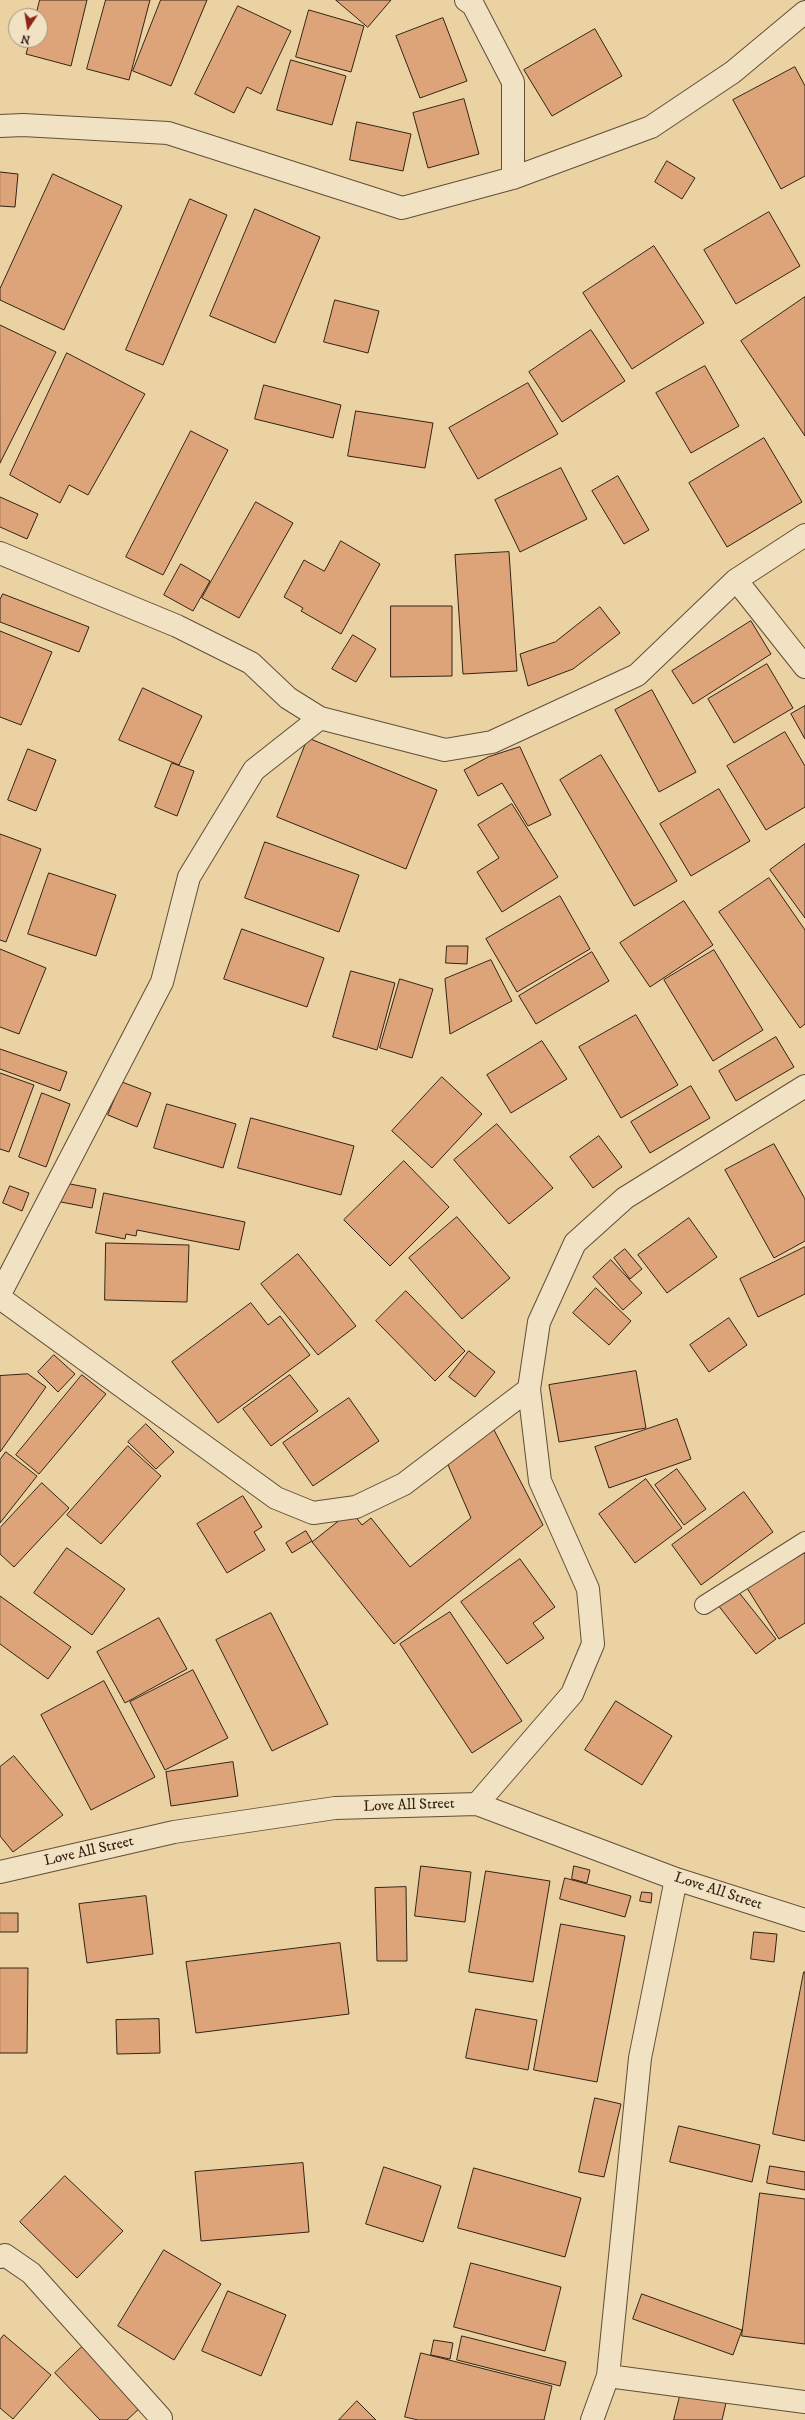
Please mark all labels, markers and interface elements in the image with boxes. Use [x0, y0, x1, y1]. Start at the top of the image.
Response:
north arrow [8, 8, 48, 48]
text: N [20, 31, 32, 47]
street label: Love All Street [363, 1795, 455, 1817]
street label: Love All Street [42, 1833, 136, 1871]
street label: Love All Street [672, 1869, 764, 1915]

